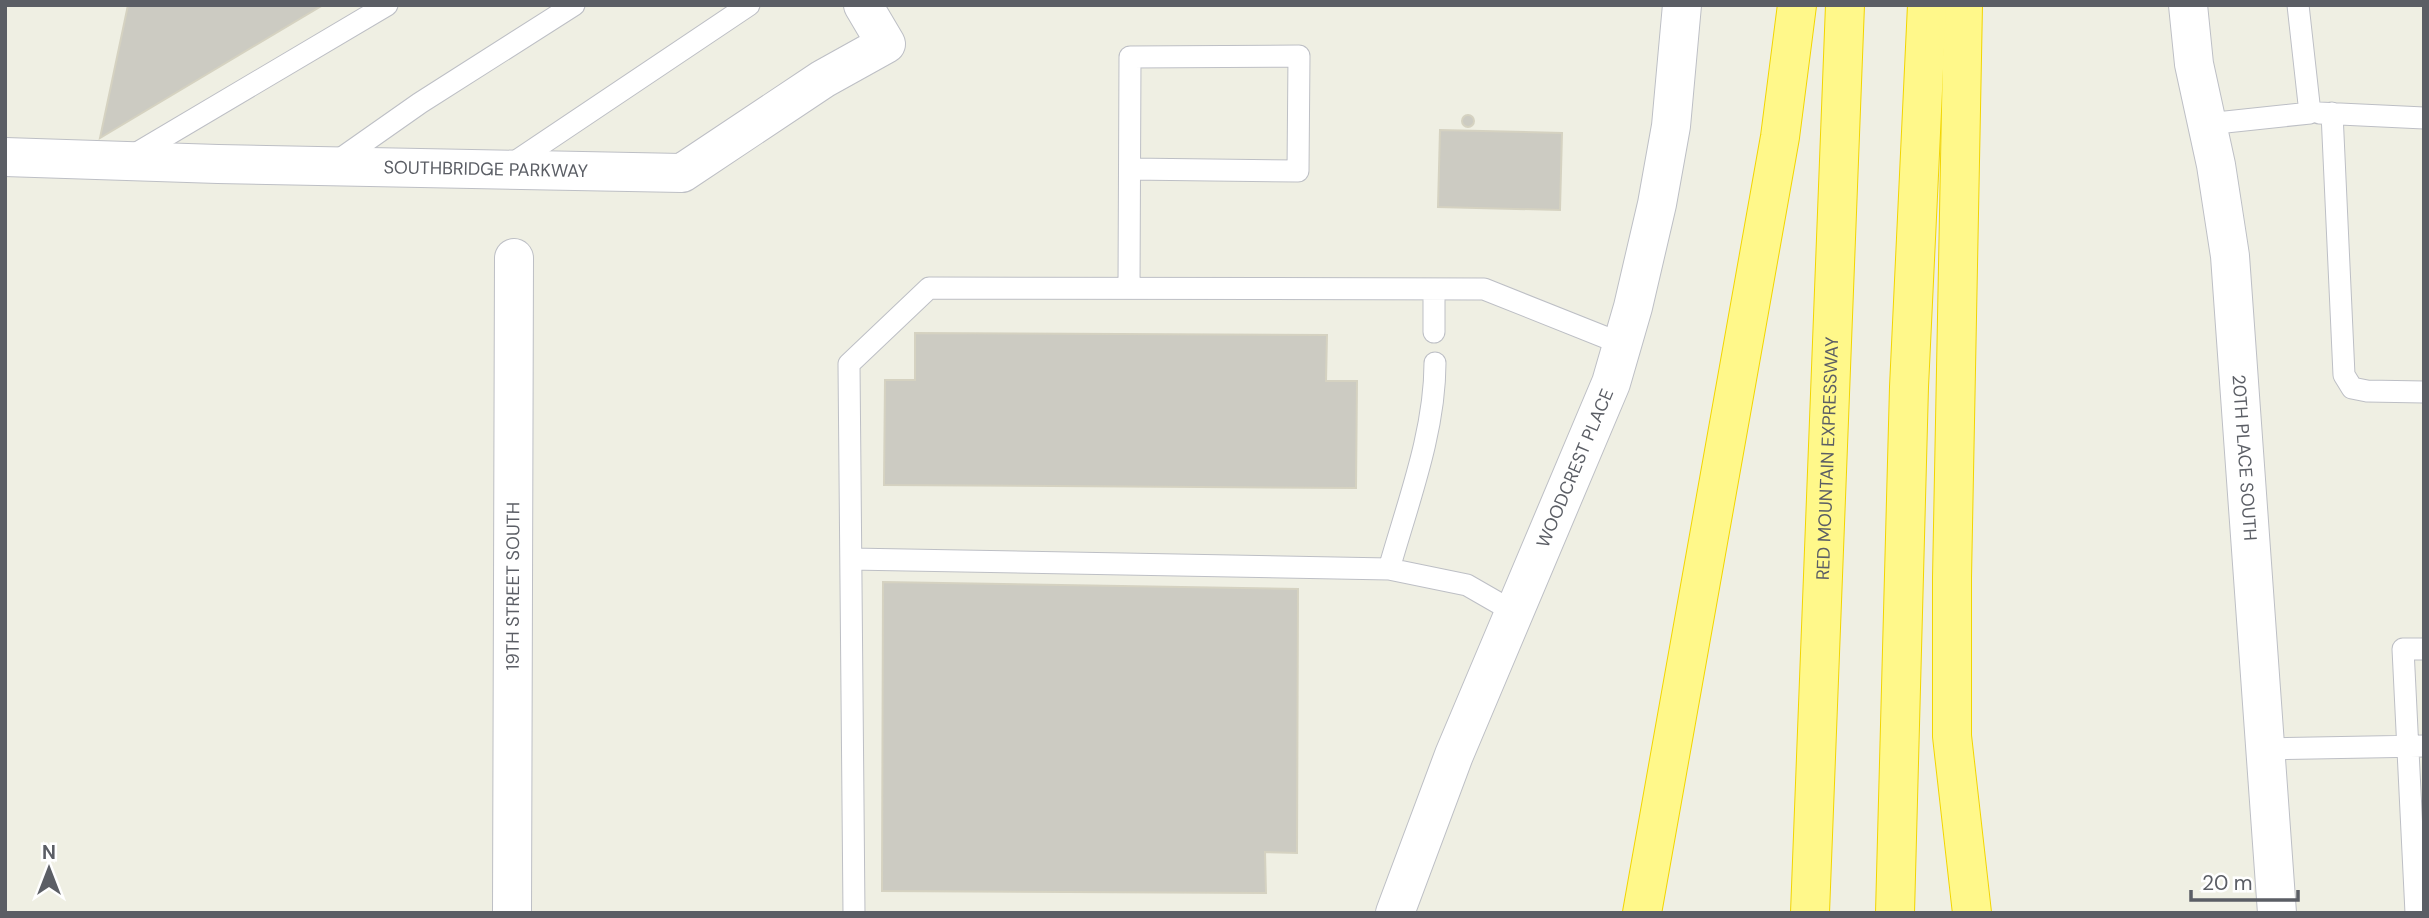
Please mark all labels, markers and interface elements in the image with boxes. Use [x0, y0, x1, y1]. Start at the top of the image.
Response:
street label: SOUTHBRIDGE PARKWAY [383, 155, 589, 183]
street label: RED MOUNTAIN EXPRESSWAY [1811, 336, 1844, 581]
street label: 20TH PLACE SOUTH [2227, 374, 2262, 542]
street label: WOODCREST PLACE [1531, 385, 1619, 551]
street label: 19TH STREET SOUTH [501, 502, 525, 670]
north arrow [14, 834, 84, 904]
text: N [42, 840, 56, 865]
scale bar [2191, 858, 2298, 902]
text: 20 m [2202, 869, 2253, 897]

